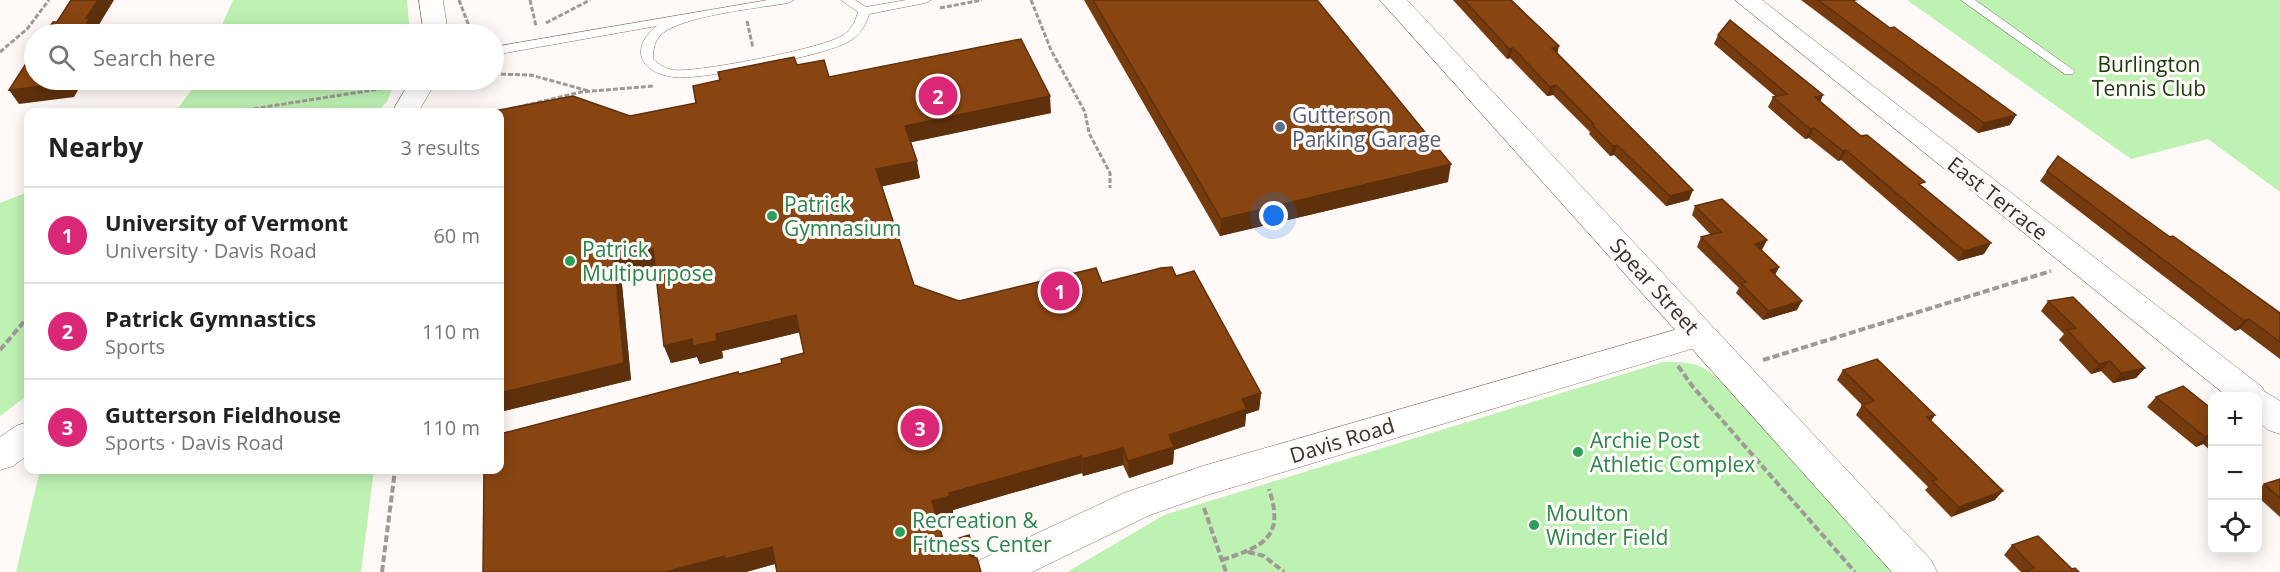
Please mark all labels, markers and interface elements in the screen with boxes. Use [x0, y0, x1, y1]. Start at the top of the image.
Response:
search box [24, 24, 504, 90]
icon: search [45, 41, 78, 74]
text: Search here [93, 42, 216, 72]
park label: Burlington Tennis Club [2092, 50, 2206, 102]
pin: 2 [918, 74, 958, 118]
place label: Gutterson Parking Garage [1292, 101, 1441, 153]
marker: Gutterson Parking Garage [1273, 120, 1287, 134]
text: Nearby [48, 129, 143, 165]
text: 3 results [400, 134, 480, 161]
street label: East Terrace [1942, 150, 2054, 246]
place label: Patrick Gymnasium [784, 190, 901, 242]
your location [1259, 201, 1288, 230]
text: University of Vermont [105, 207, 348, 237]
marker: Patrick Gymnasium [765, 209, 779, 223]
text: 1 [62, 222, 73, 249]
text: 60 m [433, 222, 480, 249]
street label: Spear Street [1604, 232, 1706, 340]
place label: Patrick Multipurpose [582, 235, 713, 287]
text: University · Davis Road [105, 237, 317, 264]
marker: Patrick Multipurpose [563, 254, 577, 268]
pin: 1 [1040, 268, 1080, 314]
text: Patrick Gymnastics [105, 303, 316, 333]
text: 2 [62, 318, 73, 345]
text: 110 m [422, 318, 480, 345]
text: Sports [105, 333, 165, 360]
map controls [2208, 392, 2262, 554]
button: + [2208, 392, 2262, 446]
text: Gutterson Fieldhouse [105, 399, 341, 429]
pin: 3 [900, 406, 940, 450]
street label: Davis Road [1286, 411, 1398, 469]
text: 3 [62, 414, 73, 441]
text: 110 m [422, 414, 480, 441]
place label: Archie Post Athletic Complex [1590, 426, 1755, 478]
text: Sports · Davis Road [105, 429, 284, 456]
marker: Archie Post Athletic Complex [1571, 445, 1585, 459]
button: − [2208, 446, 2262, 500]
place label: Moulton Winder Field [1546, 499, 1668, 551]
button: locate [2208, 500, 2262, 554]
place label: Recreation & Fitness Center [912, 506, 1052, 558]
marker: Moulton Winder Field [1527, 518, 1541, 532]
marker: Recreation & Fitness Center [893, 525, 907, 539]

